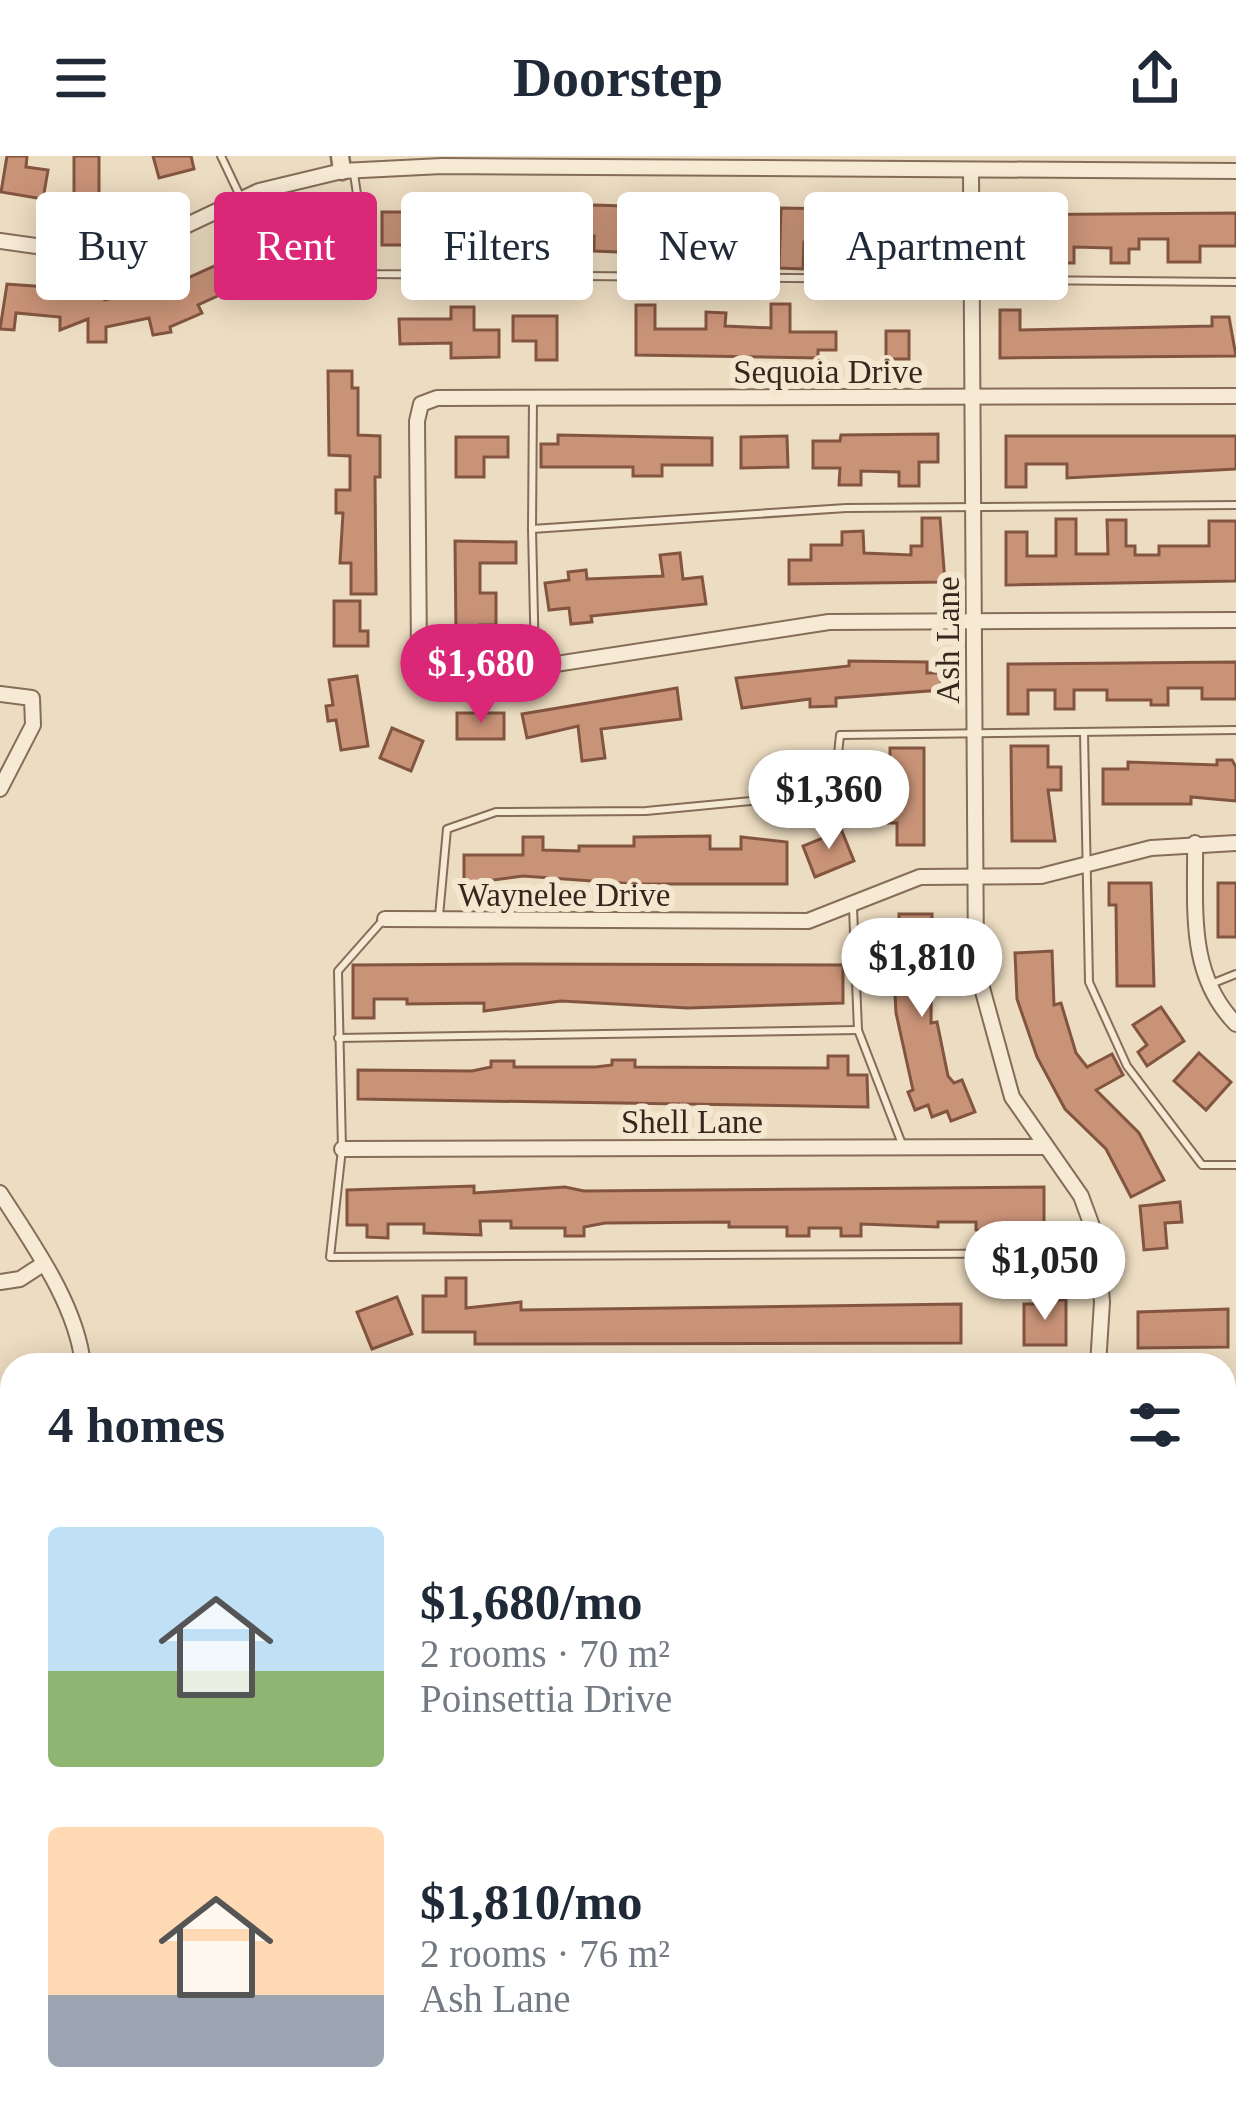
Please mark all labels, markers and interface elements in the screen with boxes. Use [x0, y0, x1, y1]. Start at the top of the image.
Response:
icon: menu [48, 45, 114, 111]
icon: share [1122, 45, 1188, 111]
text: Doorstep [513, 48, 723, 108]
chip: Buy [36, 192, 190, 300]
chip: Rent [214, 192, 377, 300]
chip: Filters [401, 192, 593, 300]
chip: New [617, 192, 780, 300]
chip: Apartment [804, 192, 1068, 300]
street label: Sequoia Drive [733, 354, 923, 390]
street label: Ash Lane [930, 576, 966, 704]
pin: $1,680 [383, 624, 579, 726]
text: $1,680 [427, 641, 535, 684]
pin: $1,360 [731, 750, 927, 852]
text: $1,360 [775, 767, 883, 810]
street label: Waynelee Drive [458, 877, 670, 913]
pin: $1,810 [824, 918, 1020, 1020]
text: $1,810 [868, 935, 976, 978]
street label: Shell Lane [621, 1104, 763, 1140]
pin: $1,050 [947, 1221, 1143, 1323]
text: $1,050 [991, 1238, 1099, 1281]
icon: filters [1122, 1392, 1188, 1458]
text: 4 homes [48, 1397, 225, 1453]
text: $1,680/mo [420, 1574, 642, 1630]
icon: home [144, 1575, 288, 1719]
text: 2 rooms · 70 m² [420, 1632, 670, 1675]
text: Poinsettia Drive [420, 1677, 672, 1720]
text: $1,810/mo [420, 1874, 642, 1930]
icon: home [144, 1875, 288, 2019]
text: 2 rooms · 76 m² [420, 1932, 670, 1975]
text: Ash Lane [420, 1977, 571, 2020]

